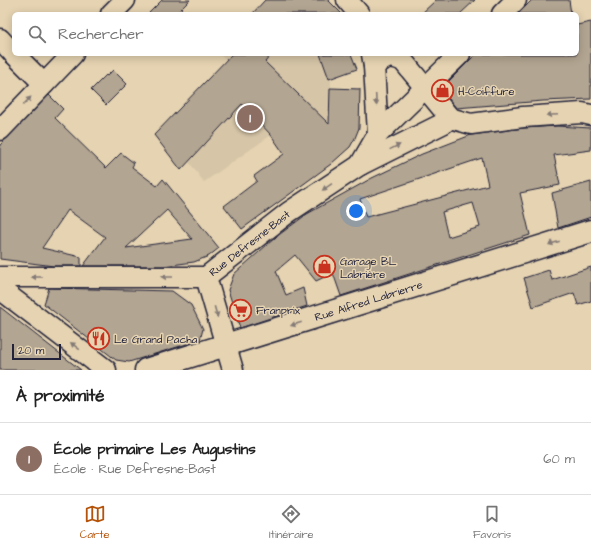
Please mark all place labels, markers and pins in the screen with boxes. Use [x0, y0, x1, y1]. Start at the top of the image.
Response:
shop icon: H-Coiffure [430, 78, 456, 104]
place label: H-Coiffure [458, 84, 514, 99]
pin: 1 [237, 103, 263, 133]
shop icon: Garage BL Labrière [312, 254, 338, 280]
place label: Garage BL Labrière [340, 254, 397, 282]
supermarket icon: Franprix [227, 297, 253, 323]
place label: Franprix [256, 303, 301, 318]
restaurant icon: Le Grand Pacha [85, 326, 111, 352]
place label: Le Grand Pacha [114, 332, 198, 347]

